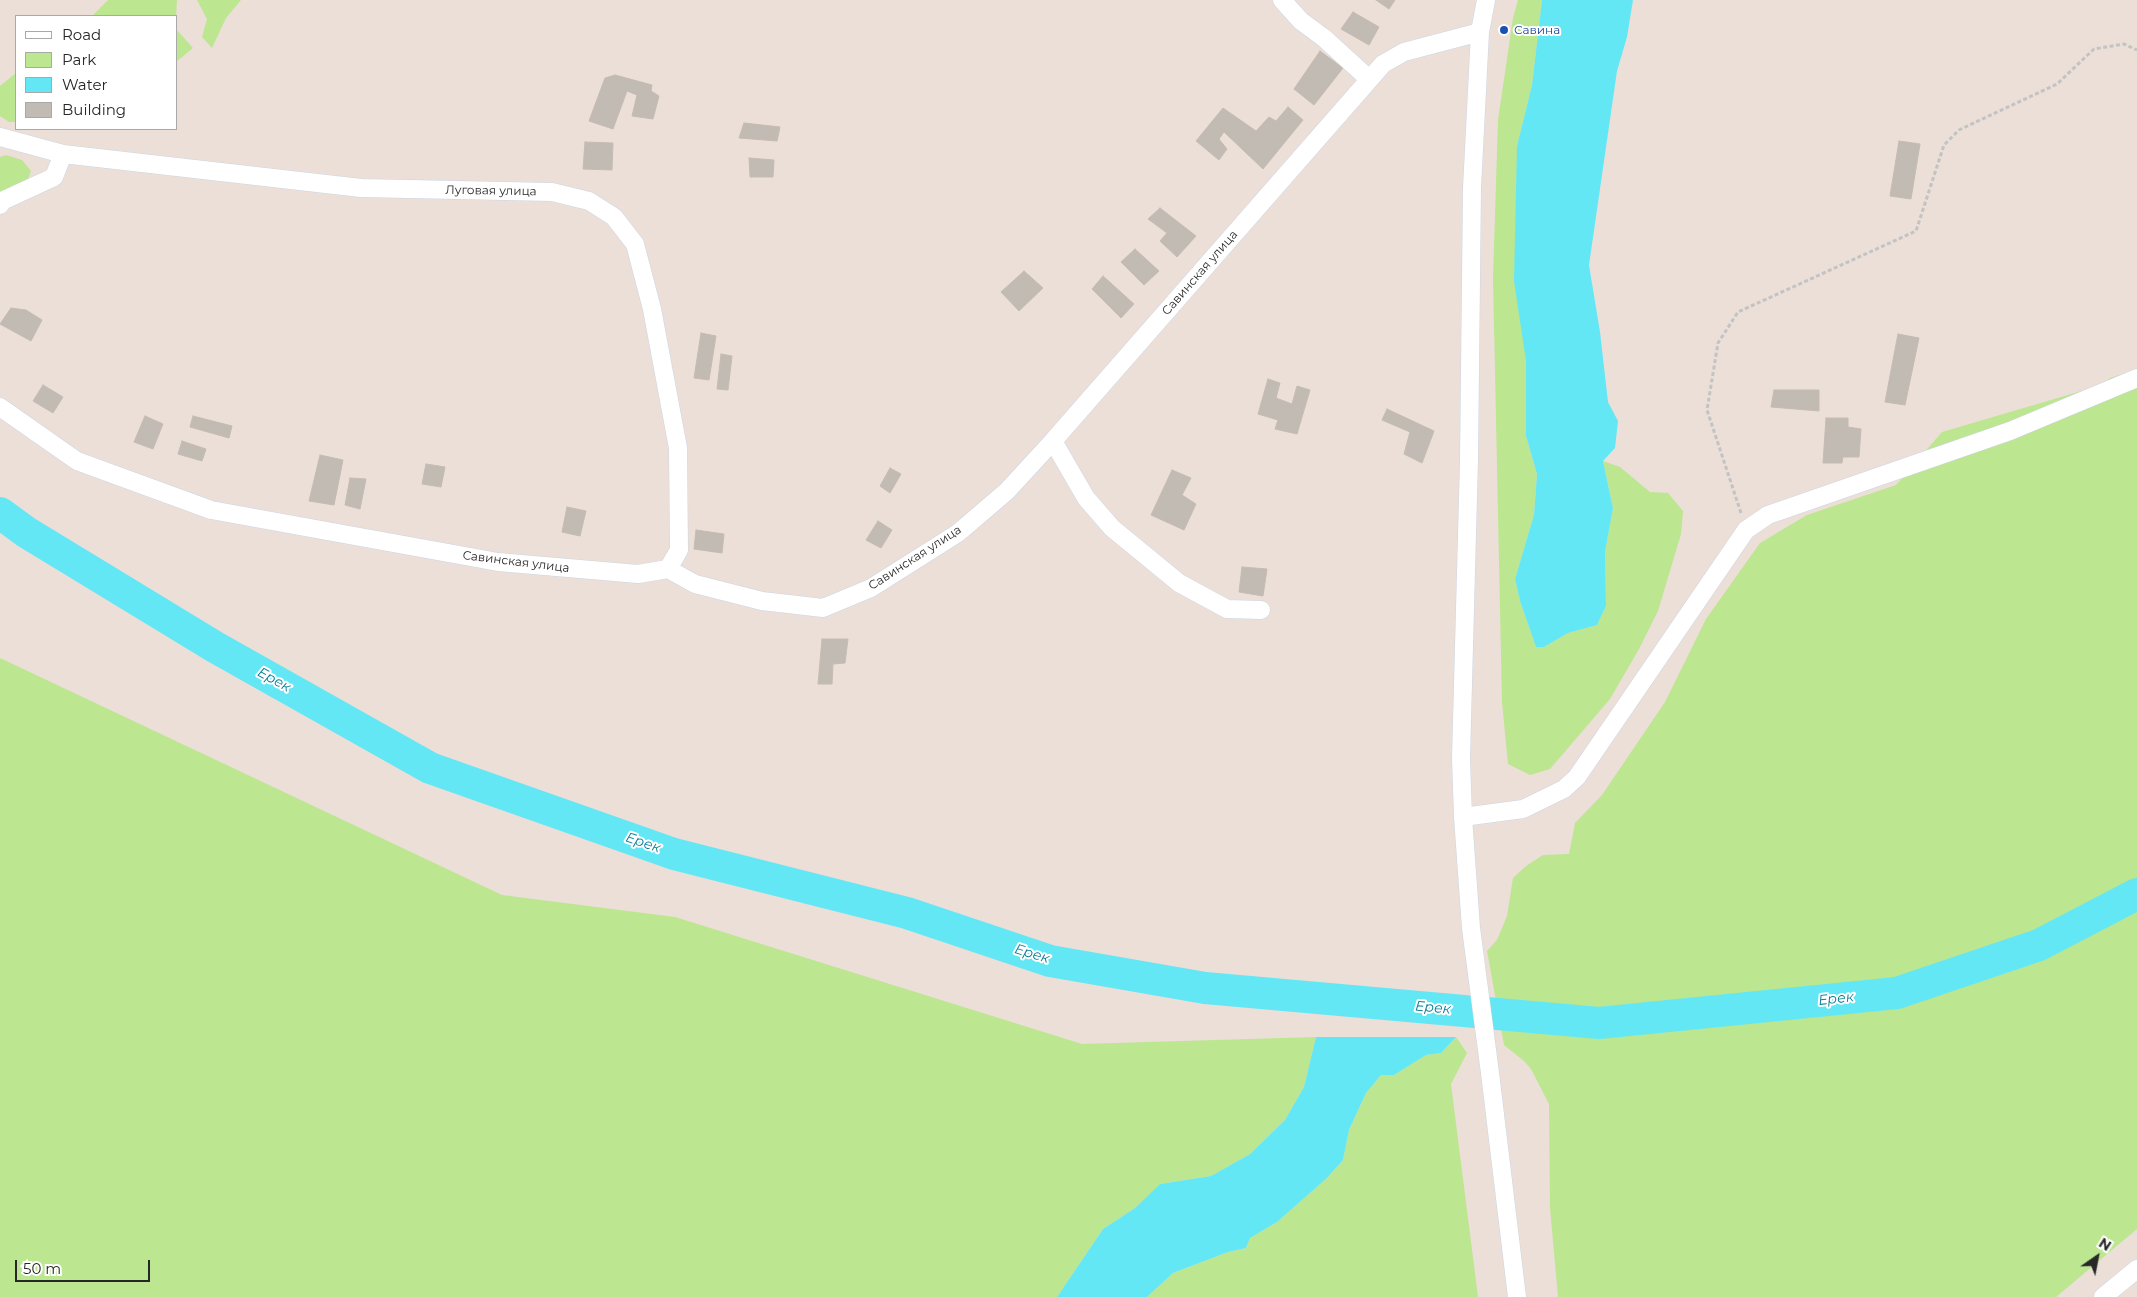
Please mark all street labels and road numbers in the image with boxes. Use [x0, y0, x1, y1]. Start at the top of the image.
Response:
street label: Луговая улица [445, 183, 537, 199]
street label: Савинская улица [1159, 228, 1241, 318]
street label: Савинская улица [866, 523, 964, 593]
street label: Савинская улица [462, 548, 570, 576]

